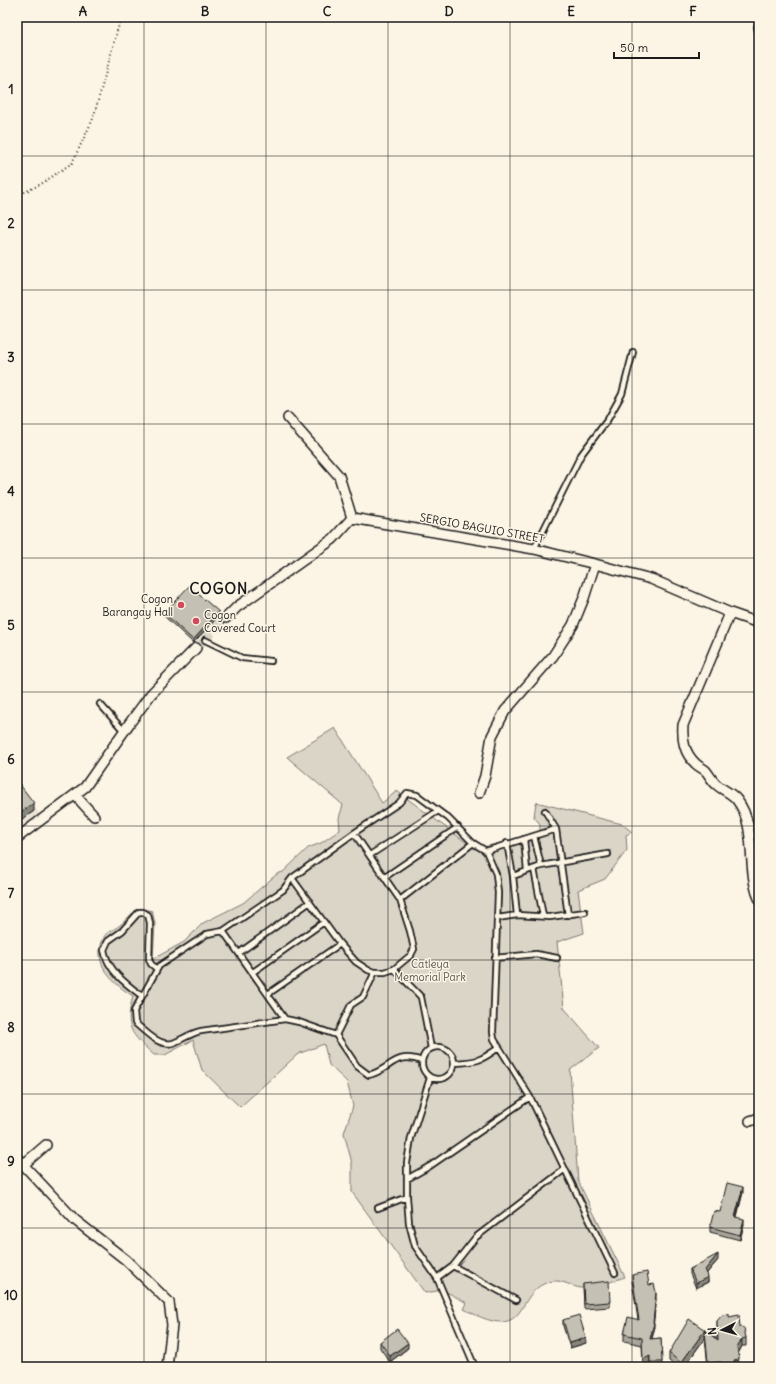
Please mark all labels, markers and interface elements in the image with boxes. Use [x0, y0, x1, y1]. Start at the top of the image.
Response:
text: A [79, 3, 88, 20]
text: B [201, 3, 210, 20]
text: C [323, 3, 332, 20]
text: D [444, 3, 454, 20]
text: E [567, 3, 575, 20]
text: F [689, 3, 697, 20]
scale bar [614, 34, 699, 60]
text: 50 m [620, 40, 649, 55]
text: 1 [8, 81, 14, 98]
text: 2 [7, 215, 15, 232]
text: 3 [7, 349, 15, 366]
text: 4 [7, 483, 15, 500]
street label: SERGIO BAGUIO STREET [419, 510, 546, 546]
district label: COGON [189, 579, 249, 598]
place label: Cogon Barangay Hall [102, 592, 173, 619]
marker: Cogon Barangay Hall [176, 600, 186, 610]
place label: Cogon Covered Court [204, 608, 276, 635]
marker: Cogon Covered Court [191, 616, 201, 626]
text: 5 [7, 617, 15, 634]
text: 6 [7, 751, 15, 768]
text: 7 [8, 885, 15, 902]
park label: Catleya Memorial Park [394, 957, 466, 984]
text: 8 [7, 1019, 15, 1036]
text: 9 [7, 1153, 15, 1170]
text: 10 [4, 1287, 18, 1304]
north arrow [702, 1310, 742, 1350]
text: N [705, 1327, 719, 1336]

